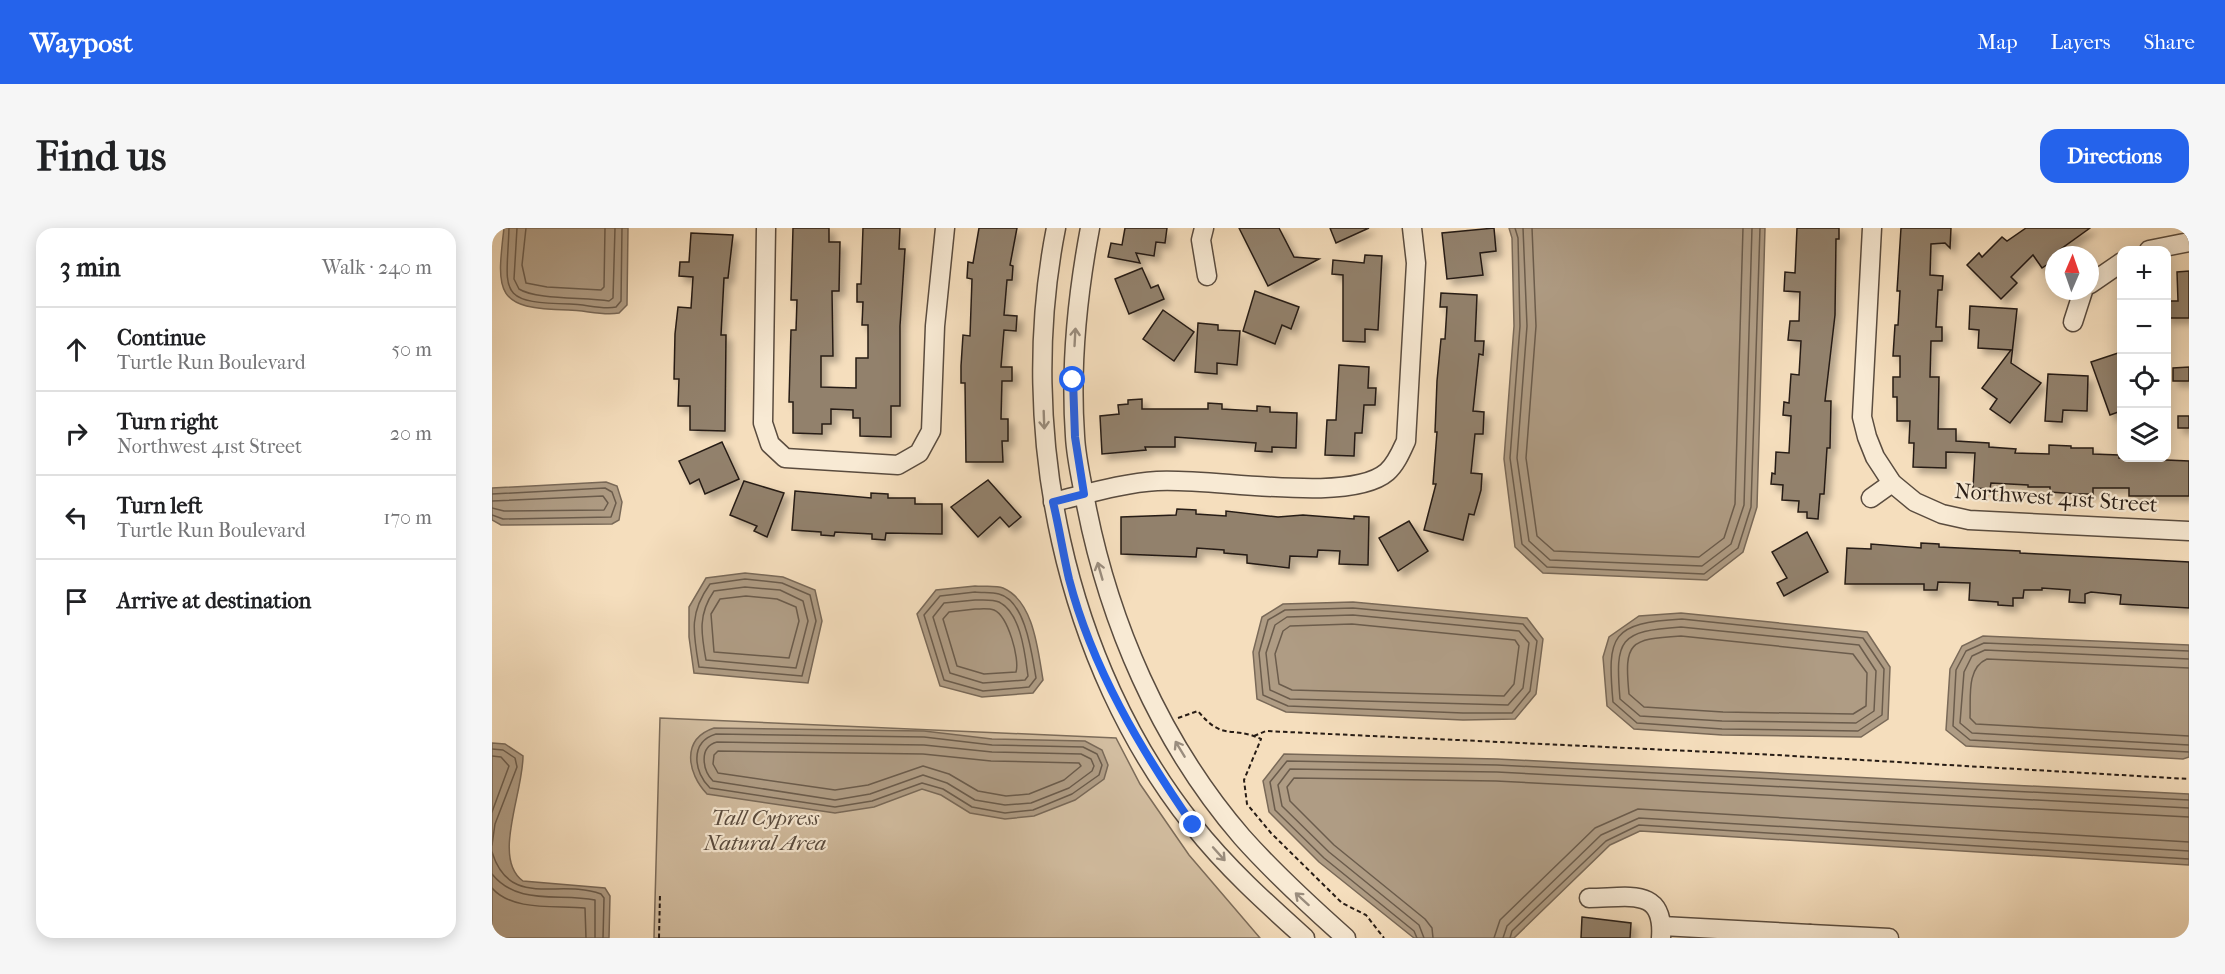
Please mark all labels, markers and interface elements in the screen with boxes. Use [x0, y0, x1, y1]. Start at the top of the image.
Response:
text: Waypost [30, 26, 133, 59]
text: Map [1977, 30, 2018, 54]
text: Layers [2051, 30, 2110, 54]
text: Share [2143, 30, 2195, 54]
button: Directions [2040, 129, 2189, 183]
text: Find us [36, 132, 166, 181]
north arrow [2045, 246, 2099, 300]
map controls [2117, 246, 2171, 462]
button: + [2117, 246, 2171, 300]
text: 3 min [60, 252, 121, 283]
text: Walk · 240 m [322, 256, 432, 279]
button: − [2117, 300, 2171, 354]
text: Continue [117, 325, 206, 351]
one-way arrow [1070, 327, 1081, 347]
icon: ahead [60, 333, 93, 366]
text: 50 m [391, 338, 432, 361]
text: Turtle Run Boulevard [117, 351, 306, 374]
button: locate [2117, 354, 2171, 408]
route start [1059, 366, 1085, 392]
button: layers [2117, 408, 2171, 462]
text: Turn right [117, 409, 218, 435]
one-way arrow [1039, 410, 1050, 430]
icon: right [60, 417, 93, 450]
text: 20 m [390, 422, 432, 445]
text: Northwest 41st Street [117, 435, 302, 458]
street label: Northwest 41st Street [1954, 478, 2159, 518]
text: Turn left [117, 493, 203, 519]
icon: left [60, 501, 93, 534]
text: 170 m [383, 506, 432, 529]
text: Turtle Run Boulevard [117, 519, 306, 542]
one-way arrow [1094, 562, 1106, 581]
icon: arrive [60, 585, 93, 618]
text: Arrive at destination [117, 588, 311, 614]
one-way arrow [1173, 741, 1185, 758]
park label: Tall Cypress Natural Area [703, 805, 826, 856]
route end [1179, 811, 1205, 837]
one-way arrow [1212, 846, 1226, 861]
one-way arrow [1295, 892, 1310, 906]

